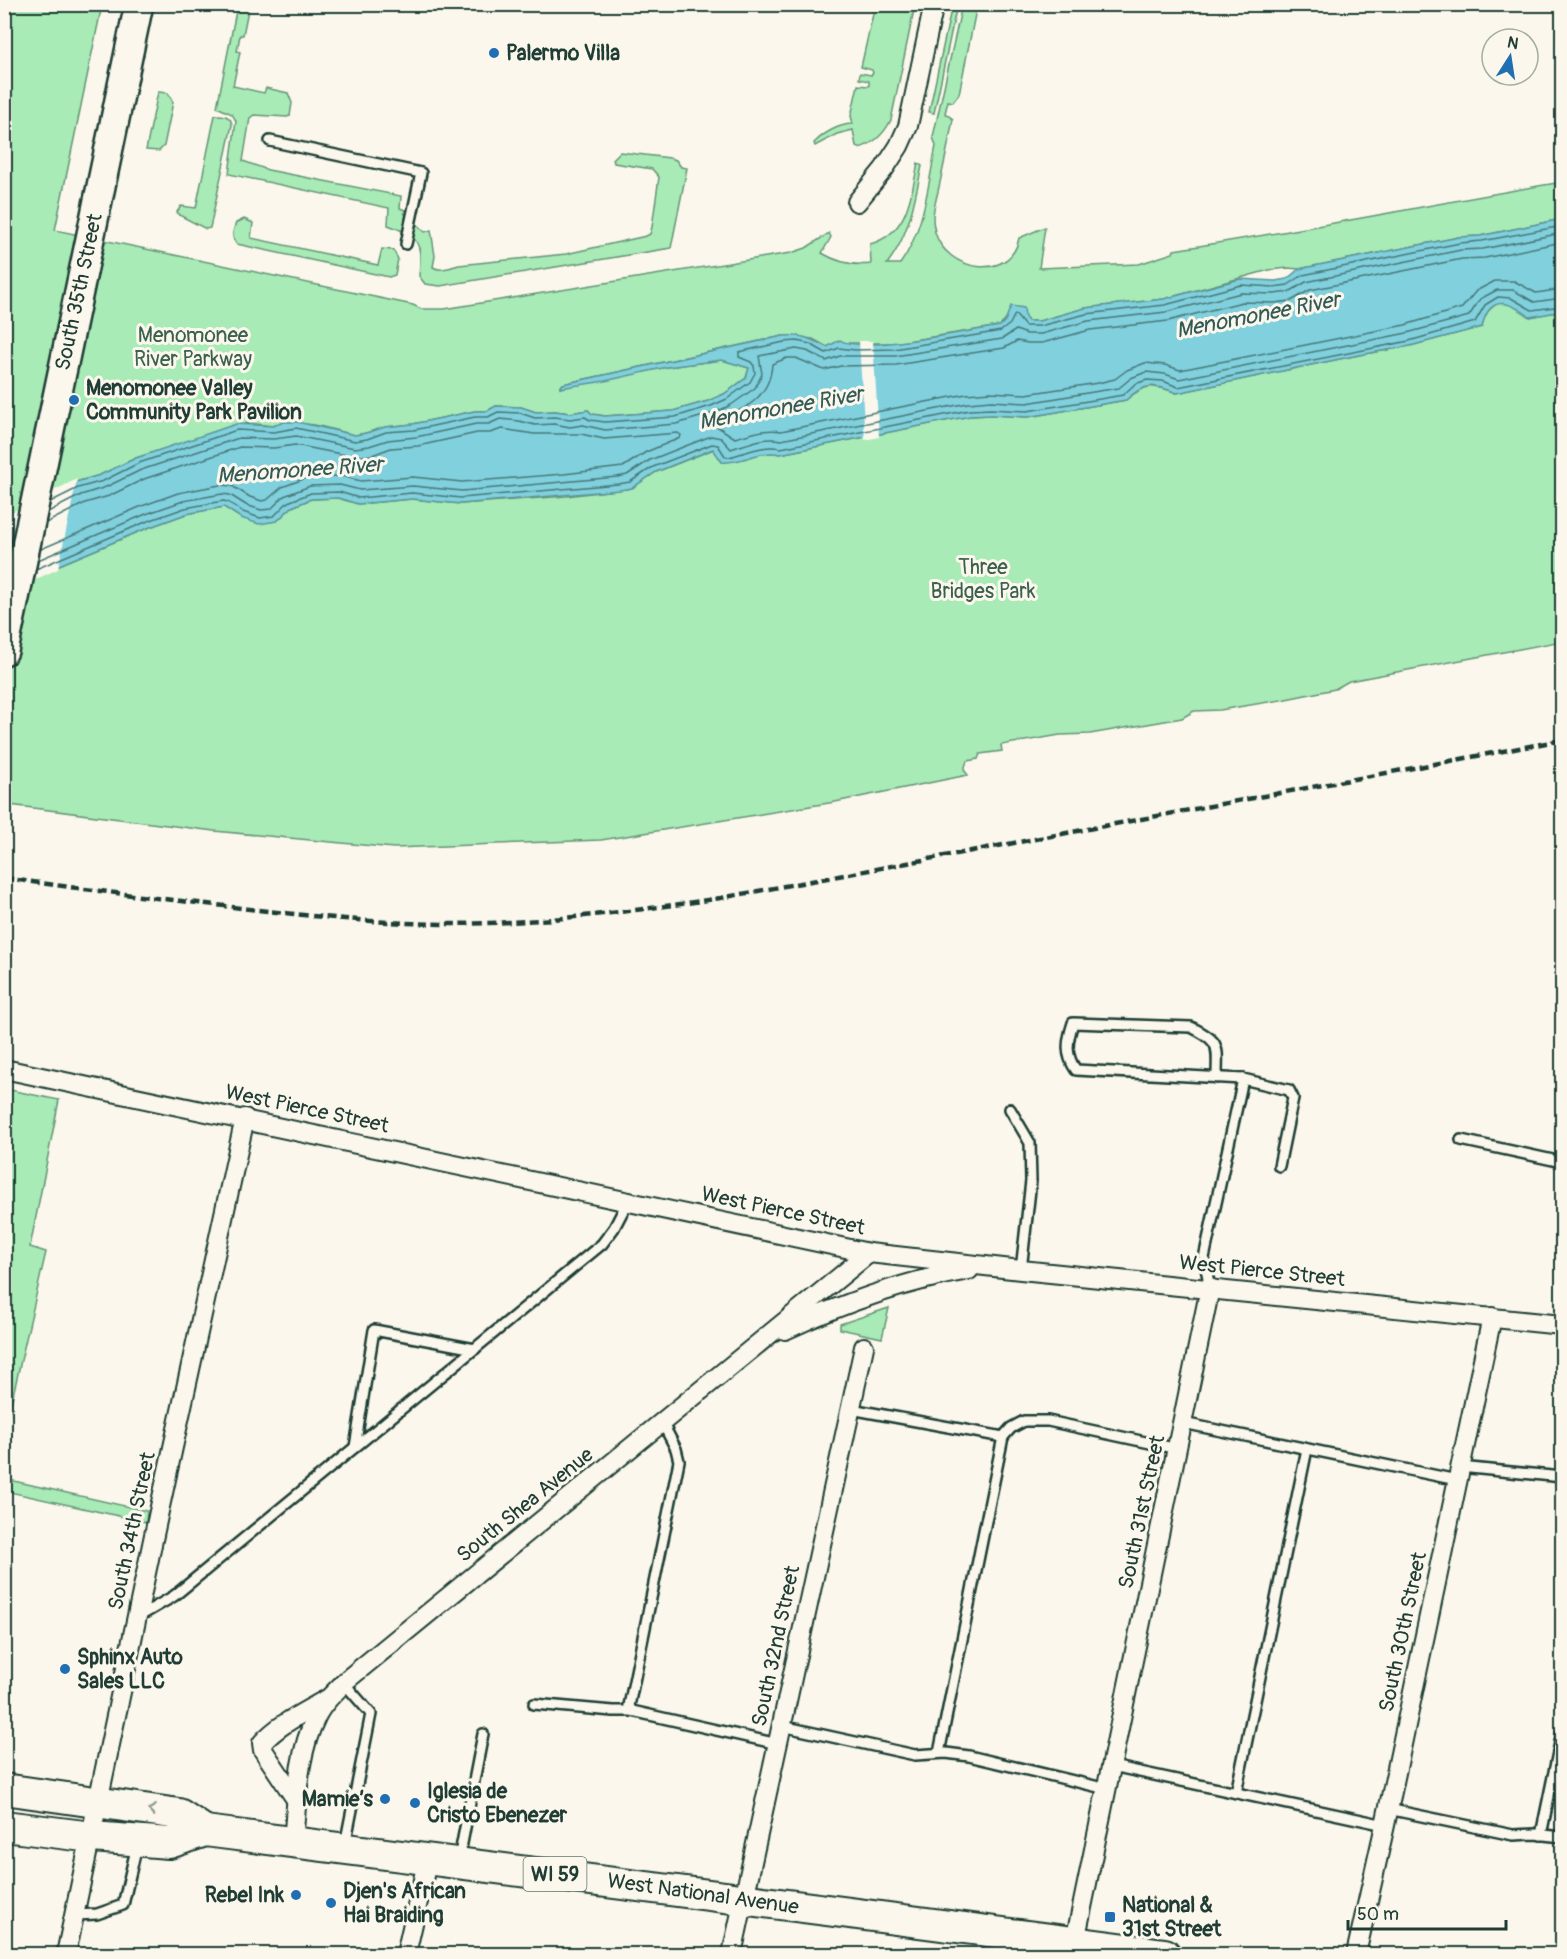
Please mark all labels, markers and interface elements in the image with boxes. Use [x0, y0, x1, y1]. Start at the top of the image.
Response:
north arrow [1480, 27, 1540, 87]
text: N [1506, 32, 1520, 54]
place label: Palermo Villa [506, 40, 620, 67]
marker: Palermo Villa [487, 46, 501, 60]
street label: South 35th Street [49, 210, 109, 373]
water label: Menomonee River [1174, 285, 1345, 345]
park label: Menomonee River Parkway [134, 322, 252, 373]
place label: Menomonee Valley Community Park Pavilion [86, 375, 302, 426]
water label: Menomonee River [697, 379, 868, 436]
marker: Menomonee Valley Community Park Pavilion [67, 393, 81, 407]
water label: Menomonee River [216, 450, 387, 490]
park label: Three Bridges Park [931, 554, 1036, 605]
street label: West Pierce Street [223, 1078, 392, 1140]
street label: West Pierce Street [699, 1180, 868, 1242]
street label: West Pierce Street [1178, 1249, 1347, 1293]
street label: South 31st Street [1113, 1432, 1172, 1591]
street label: South Shea Avenue [451, 1441, 599, 1568]
street label: South 34th Street [102, 1449, 162, 1612]
street label: South 30th Street [1373, 1549, 1433, 1714]
street label: South 32nd Street [746, 1562, 806, 1729]
place label: Sphinx Auto Sales LLC [77, 1644, 183, 1695]
marker: Sphinx Auto Sales LLC [58, 1662, 72, 1676]
place label: Iglesia de Cristo Ebenezer [427, 1778, 568, 1829]
place label: Mamie’s [302, 1786, 374, 1813]
marker: Mamie’s [378, 1792, 392, 1806]
marker: Iglesia de Cristo Ebenezer [408, 1796, 422, 1810]
one-way arrow [147, 1805, 156, 1817]
road number: WI 59 [524, 1857, 586, 1891]
street label: West National Avenue [606, 1867, 801, 1921]
place label: Djen's African Hai Braiding [343, 1878, 466, 1929]
place label: Rebel Ink [205, 1882, 284, 1909]
marker: Rebel Ink [289, 1888, 303, 1902]
place label: National & 31st Street [1122, 1892, 1222, 1943]
scale bar [1348, 1893, 1506, 1931]
marker: Djen's African Hai Braiding [324, 1896, 338, 1910]
text: 50 m [1357, 1903, 1399, 1926]
marker: National & 31st Street [1103, 1910, 1117, 1924]

